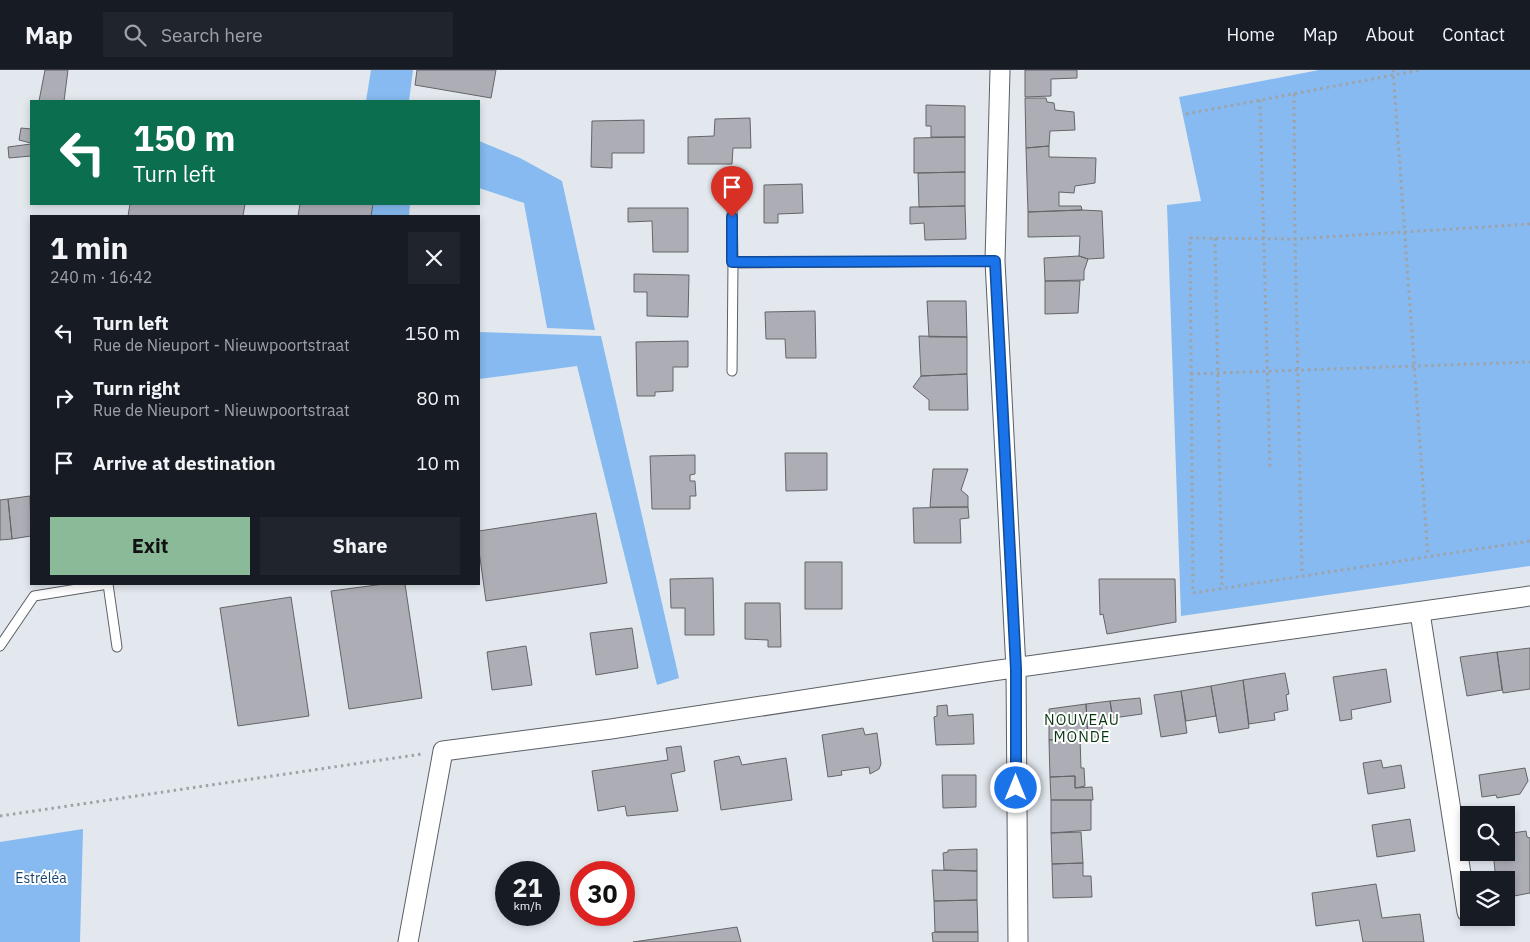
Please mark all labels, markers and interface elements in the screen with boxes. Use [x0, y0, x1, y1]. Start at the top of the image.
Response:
search box [103, 12, 453, 57]
text: Map [25, 19, 73, 51]
icon: search [121, 21, 149, 49]
text: Search here [161, 23, 263, 47]
text: Home [1227, 23, 1275, 46]
text: Map [1303, 23, 1338, 46]
text: About [1366, 23, 1414, 46]
text: Contact [1442, 23, 1505, 46]
text: 150 m [133, 115, 236, 161]
icon: left [50, 120, 115, 185]
text: Turn left [133, 159, 216, 188]
pin [711, 166, 753, 217]
icon: arrive [718, 173, 746, 201]
text: 1 min [50, 228, 128, 267]
button: close [408, 232, 460, 284]
text: 240 m · 16:42 [50, 267, 152, 287]
text: Turn left [93, 311, 169, 335]
icon: left [50, 319, 78, 347]
text: 150 m [405, 321, 460, 345]
text: Rue de Nieuport - Nieuwpoortstraat [93, 335, 350, 355]
text: Turn right [93, 376, 180, 400]
icon: right [50, 384, 78, 412]
text: 80 m [416, 386, 460, 410]
text: Rue de Nieuport - Nieuwpoortstraat [93, 400, 350, 420]
icon: arrive [50, 449, 78, 477]
text: Arrive at destination [93, 451, 276, 475]
text: 10 m [416, 451, 460, 475]
button: Exit [50, 517, 250, 575]
button: Share [260, 517, 460, 575]
district label: NOUVEAU MONDE [1044, 710, 1120, 746]
position arrow [989, 761, 1041, 813]
map controls [1460, 806, 1515, 926]
button: search [1460, 806, 1515, 861]
speed limit sign: 30 [570, 861, 635, 926]
park label: Estréléa [15, 869, 67, 887]
text: 21 [512, 871, 543, 904]
button: layers [1460, 871, 1515, 926]
text: km/h [513, 898, 542, 913]

